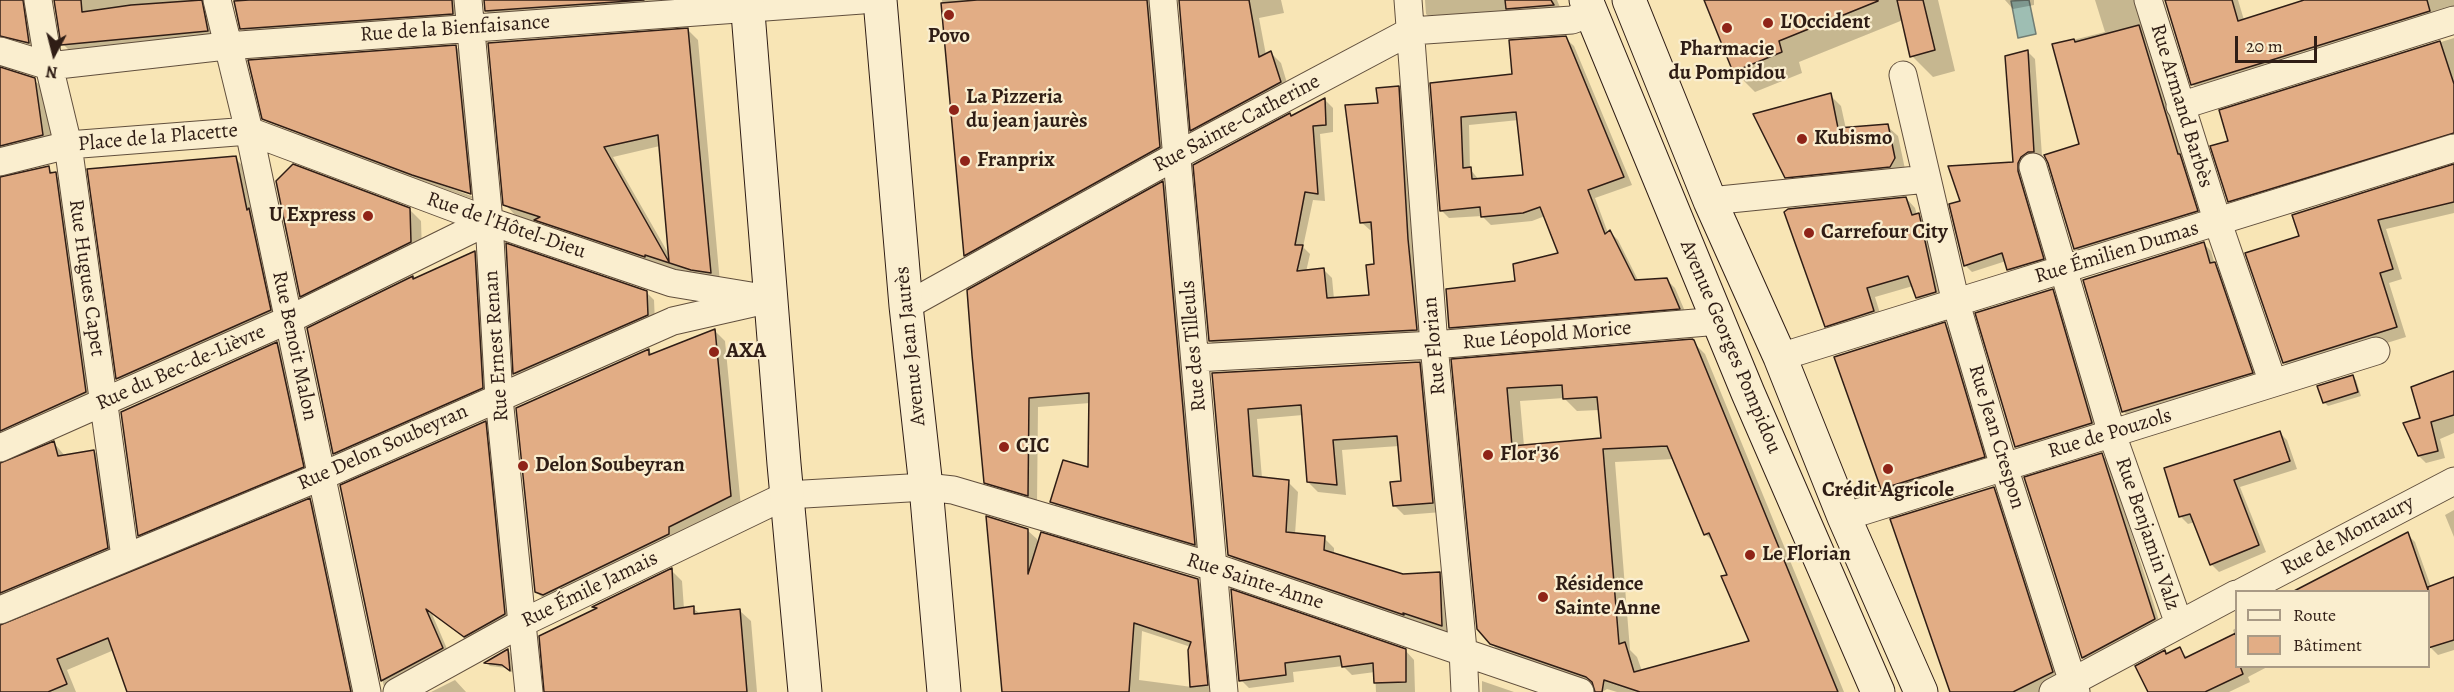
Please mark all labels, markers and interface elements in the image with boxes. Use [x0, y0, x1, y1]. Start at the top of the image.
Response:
marker: Povo [942, 8, 956, 22]
street label: Rue de la Bienfaisance [359, 10, 551, 48]
place label: L'Occident [1780, 10, 1870, 36]
marker: L'Occident [1761, 16, 1775, 30]
marker: Pharmacie du Pompidou [1720, 21, 1734, 35]
street label: Rue Armand Barbès [2144, 21, 2218, 191]
north arrow [24, 24, 84, 84]
place label: Povo [928, 24, 970, 50]
scale bar [2238, 24, 2320, 62]
text: 20 m [2246, 34, 2283, 58]
place label: Pharmacie du Pompidou [1668, 37, 1786, 87]
text: N [45, 60, 59, 83]
street label: Rue Sainte-Catherine [1150, 70, 1324, 178]
place label: La Pizzeria du jean jaurès [966, 85, 1087, 135]
marker: La Pizzeria du jean jaurès [947, 103, 961, 117]
street label: Place de la Placette [77, 118, 239, 158]
place label: Kubismo [1814, 126, 1893, 152]
marker: Kubismo [1795, 132, 1809, 146]
place label: Franprix [977, 148, 1055, 174]
marker: Franprix [958, 154, 972, 168]
street label: Rue de l'Hôtel-Dieu [423, 187, 589, 265]
street label: Rue Hugues Capet [62, 198, 110, 358]
place label: U Express [269, 203, 356, 229]
marker: U Express [361, 209, 375, 223]
street label: Rue Émilien Dumas [2032, 216, 2202, 290]
place label: Carrefour City [1821, 220, 1948, 246]
marker: Carrefour City [1802, 226, 1816, 240]
street label: Avenue Georges Pompidou [1674, 237, 1786, 457]
street label: Avenue Jean Jaurès [890, 265, 932, 427]
street label: Rue Benoit Malon [266, 269, 322, 423]
street label: Rue Ernest Renan [479, 269, 515, 423]
street label: Rue des Tilleuls [1176, 279, 1212, 413]
street label: Rue Florian [1418, 296, 1452, 396]
street label: Rue Léopold Morice [1461, 316, 1633, 356]
street label: Rue du Bec-de-Lièvre [92, 319, 270, 417]
place label: AXA [726, 339, 766, 365]
marker: AXA [707, 345, 721, 359]
street label: Rue Jean Crespon [1962, 362, 2030, 512]
street label: Rue Delon Soubeyran [294, 399, 472, 497]
street label: Rue de Pouzols [2045, 403, 2175, 465]
place label: CIC [1016, 434, 1050, 460]
marker: CIC [997, 440, 1011, 454]
place label: Flor'36 [1500, 442, 1559, 468]
marker: Flor'36 [1481, 448, 1495, 462]
place label: Delon Soubeyran [535, 453, 685, 479]
street label: Rue Benjamin Valz [2109, 454, 2185, 614]
marker: Delon Soubeyran [516, 459, 530, 473]
marker: Crédit Agricole [1881, 462, 1895, 476]
place label: Crédit Agricole [1822, 478, 1954, 504]
street label: Rue de Montaury [2277, 490, 2419, 582]
place label: Le Florian [1762, 542, 1851, 568]
street label: Rue Émile Jamais [518, 546, 662, 634]
street label: Rue Sainte-Anne [1183, 548, 1327, 616]
marker: Le Florian [1743, 548, 1757, 562]
place label: Résidence Sainte Anne [1555, 572, 1660, 622]
marker: Résidence Sainte Anne [1536, 590, 1550, 604]
legend [2235, 590, 2430, 668]
text: Route [2293, 603, 2336, 627]
text: Bâtiment [2293, 633, 2362, 657]

